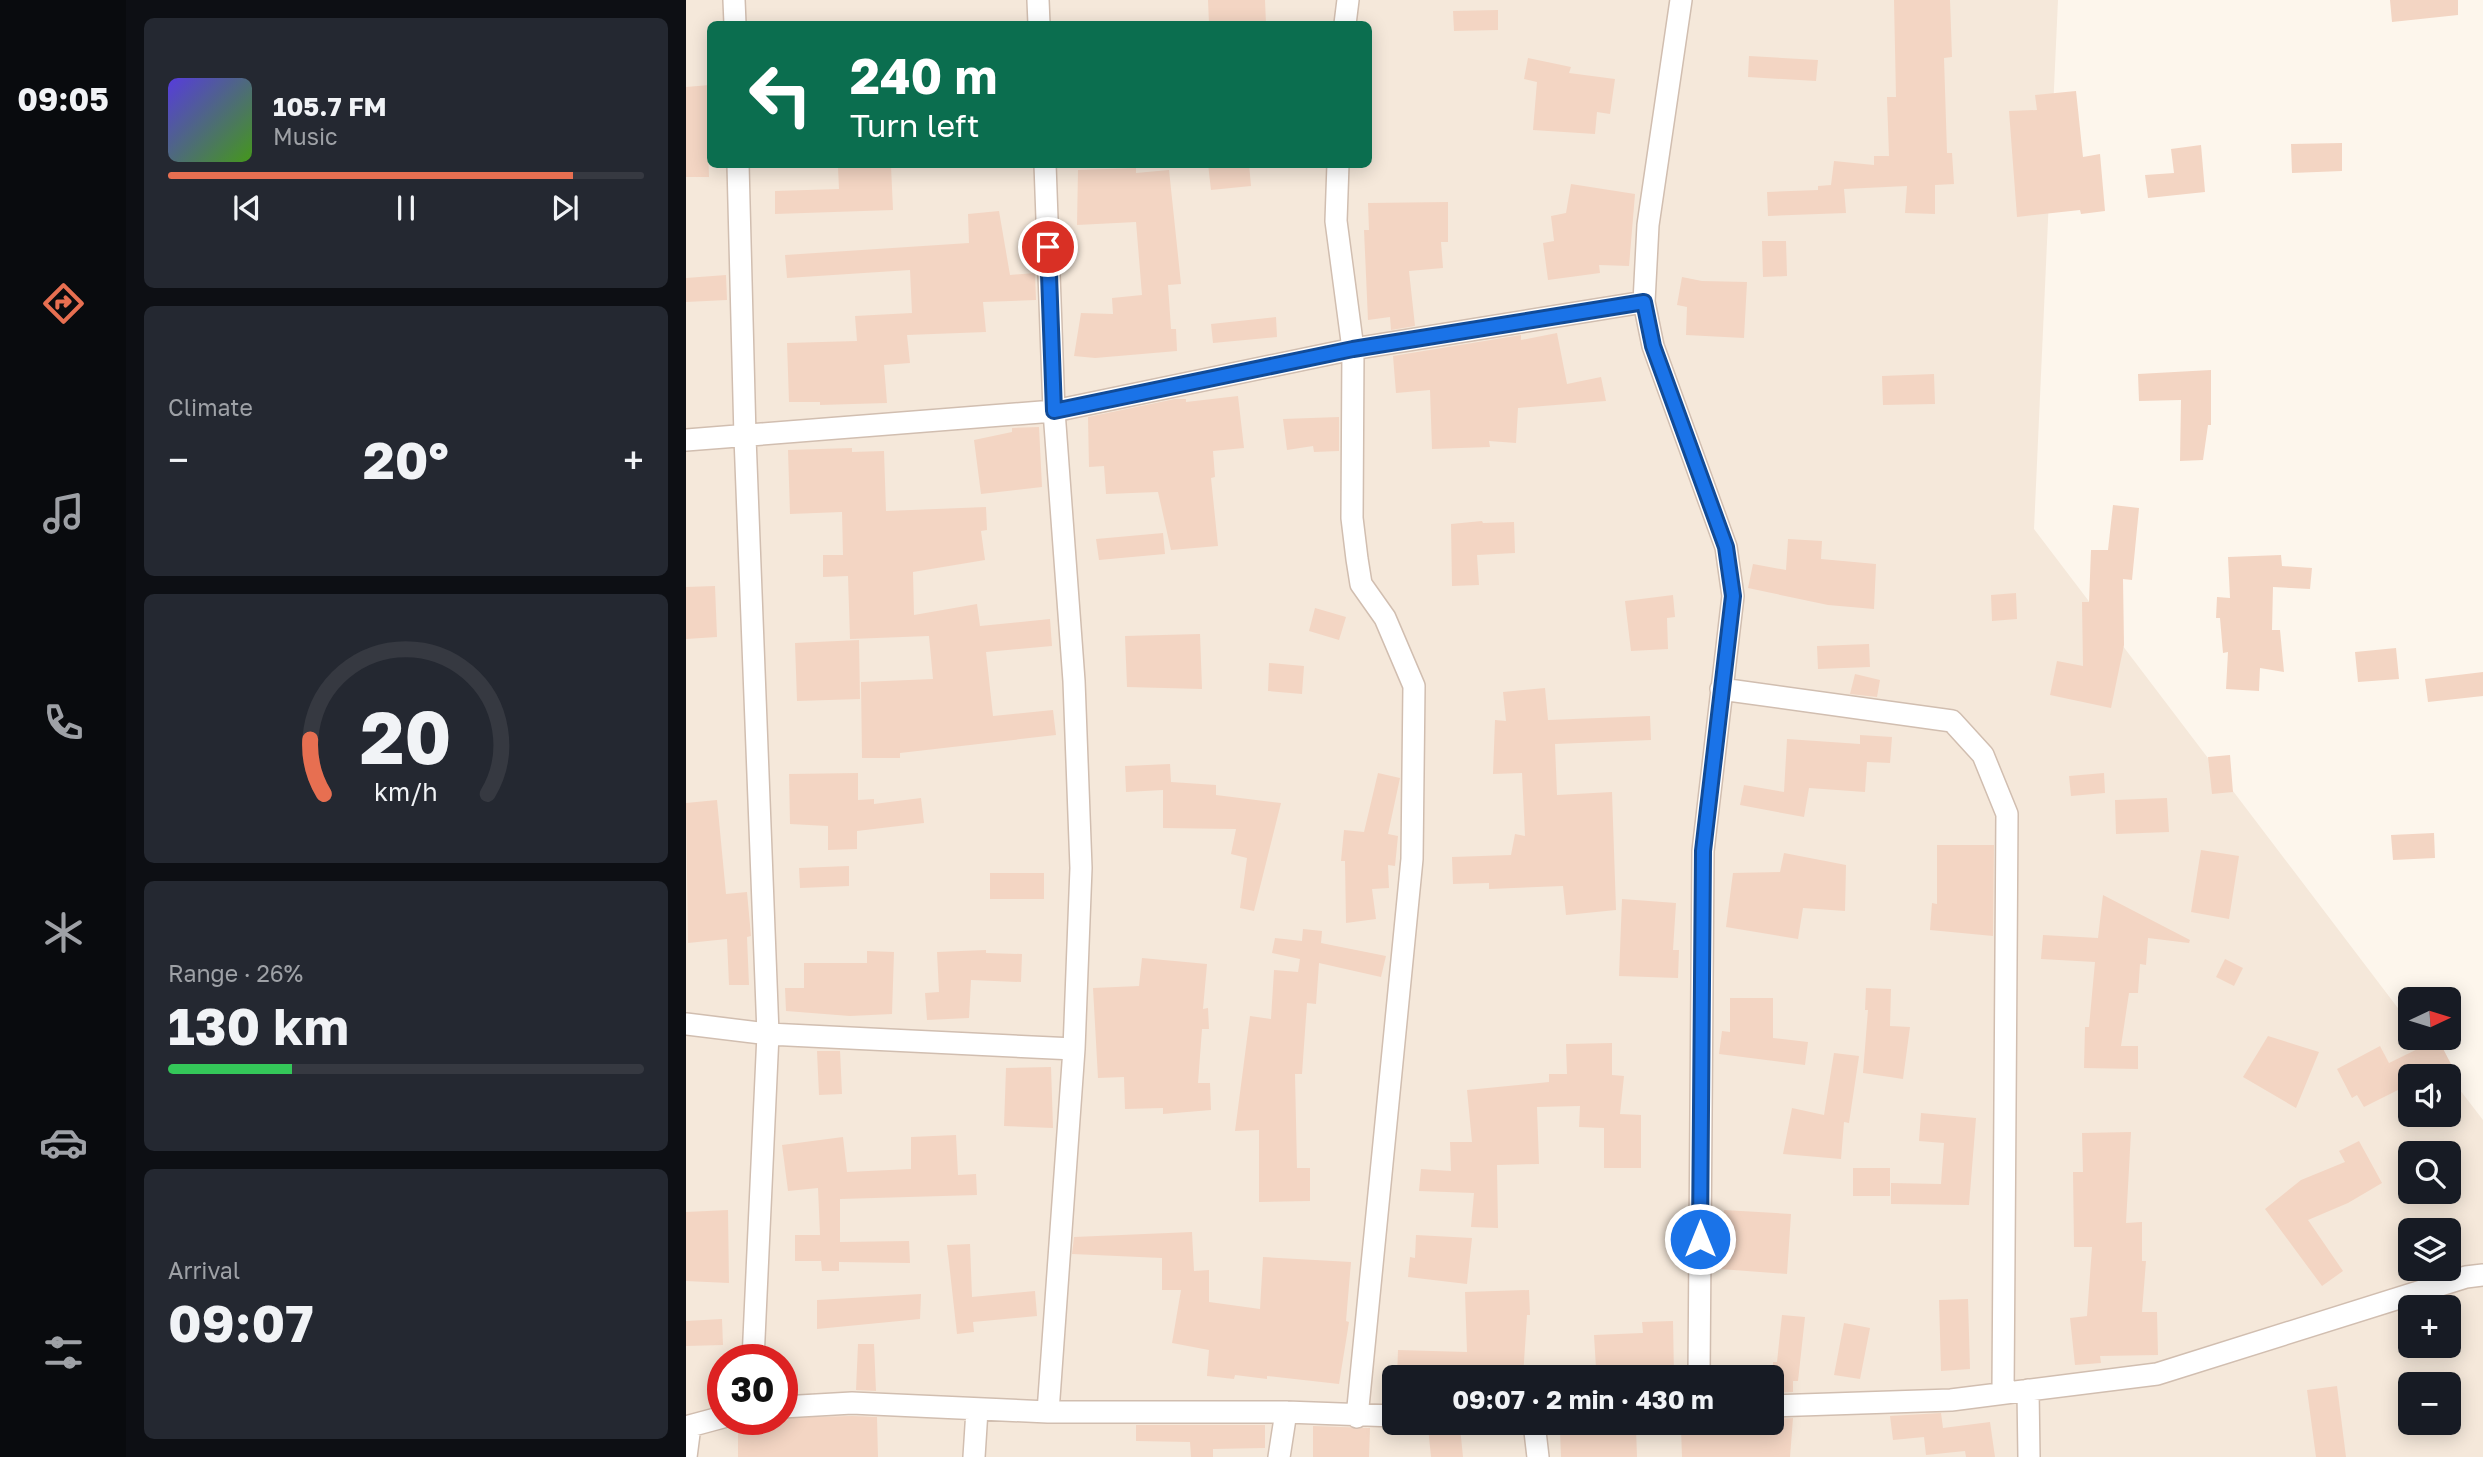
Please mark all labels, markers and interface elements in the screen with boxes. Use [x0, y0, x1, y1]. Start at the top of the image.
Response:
text: 240 m [850, 46, 998, 105]
icon: left [735, 49, 826, 140]
text: 09:05 [17, 80, 109, 118]
text: 105.7 FM [273, 91, 387, 122]
text: Turn left [850, 106, 979, 144]
text: Music [273, 122, 338, 150]
icon: previous [228, 189, 266, 227]
icon: pause [387, 189, 425, 227]
icon: next [546, 189, 584, 227]
pin [1018, 217, 1078, 277]
icon: arrive [1029, 228, 1067, 266]
icon: directions [39, 279, 88, 328]
text: Climate [168, 393, 253, 421]
text: 20° [363, 428, 449, 490]
text: − [168, 437, 189, 482]
text: + [623, 437, 644, 482]
icon: music [39, 489, 88, 538]
text: 20 [360, 694, 452, 781]
icon: phone [39, 698, 88, 747]
text: km/h [374, 776, 438, 807]
icon: climate [39, 908, 88, 957]
text: Range · 26% [168, 959, 303, 987]
north arrow [2398, 987, 2460, 1050]
map controls [2398, 987, 2461, 1435]
text: 130 km [168, 994, 349, 1056]
button: sound [2398, 1064, 2461, 1127]
icon: car [39, 1118, 88, 1167]
button: search [2398, 1141, 2461, 1204]
position arrow [1663, 1202, 1737, 1276]
button: layers [2398, 1218, 2461, 1281]
text: Arrival [168, 1256, 240, 1284]
text: 09:07 [168, 1291, 314, 1353]
button: + [2398, 1295, 2461, 1358]
icon: filters [39, 1328, 88, 1377]
speed limit sign: 30 [707, 1344, 798, 1435]
button: − [2398, 1372, 2461, 1435]
text: 09:07 · 2 min · 430 m [1452, 1384, 1714, 1415]

